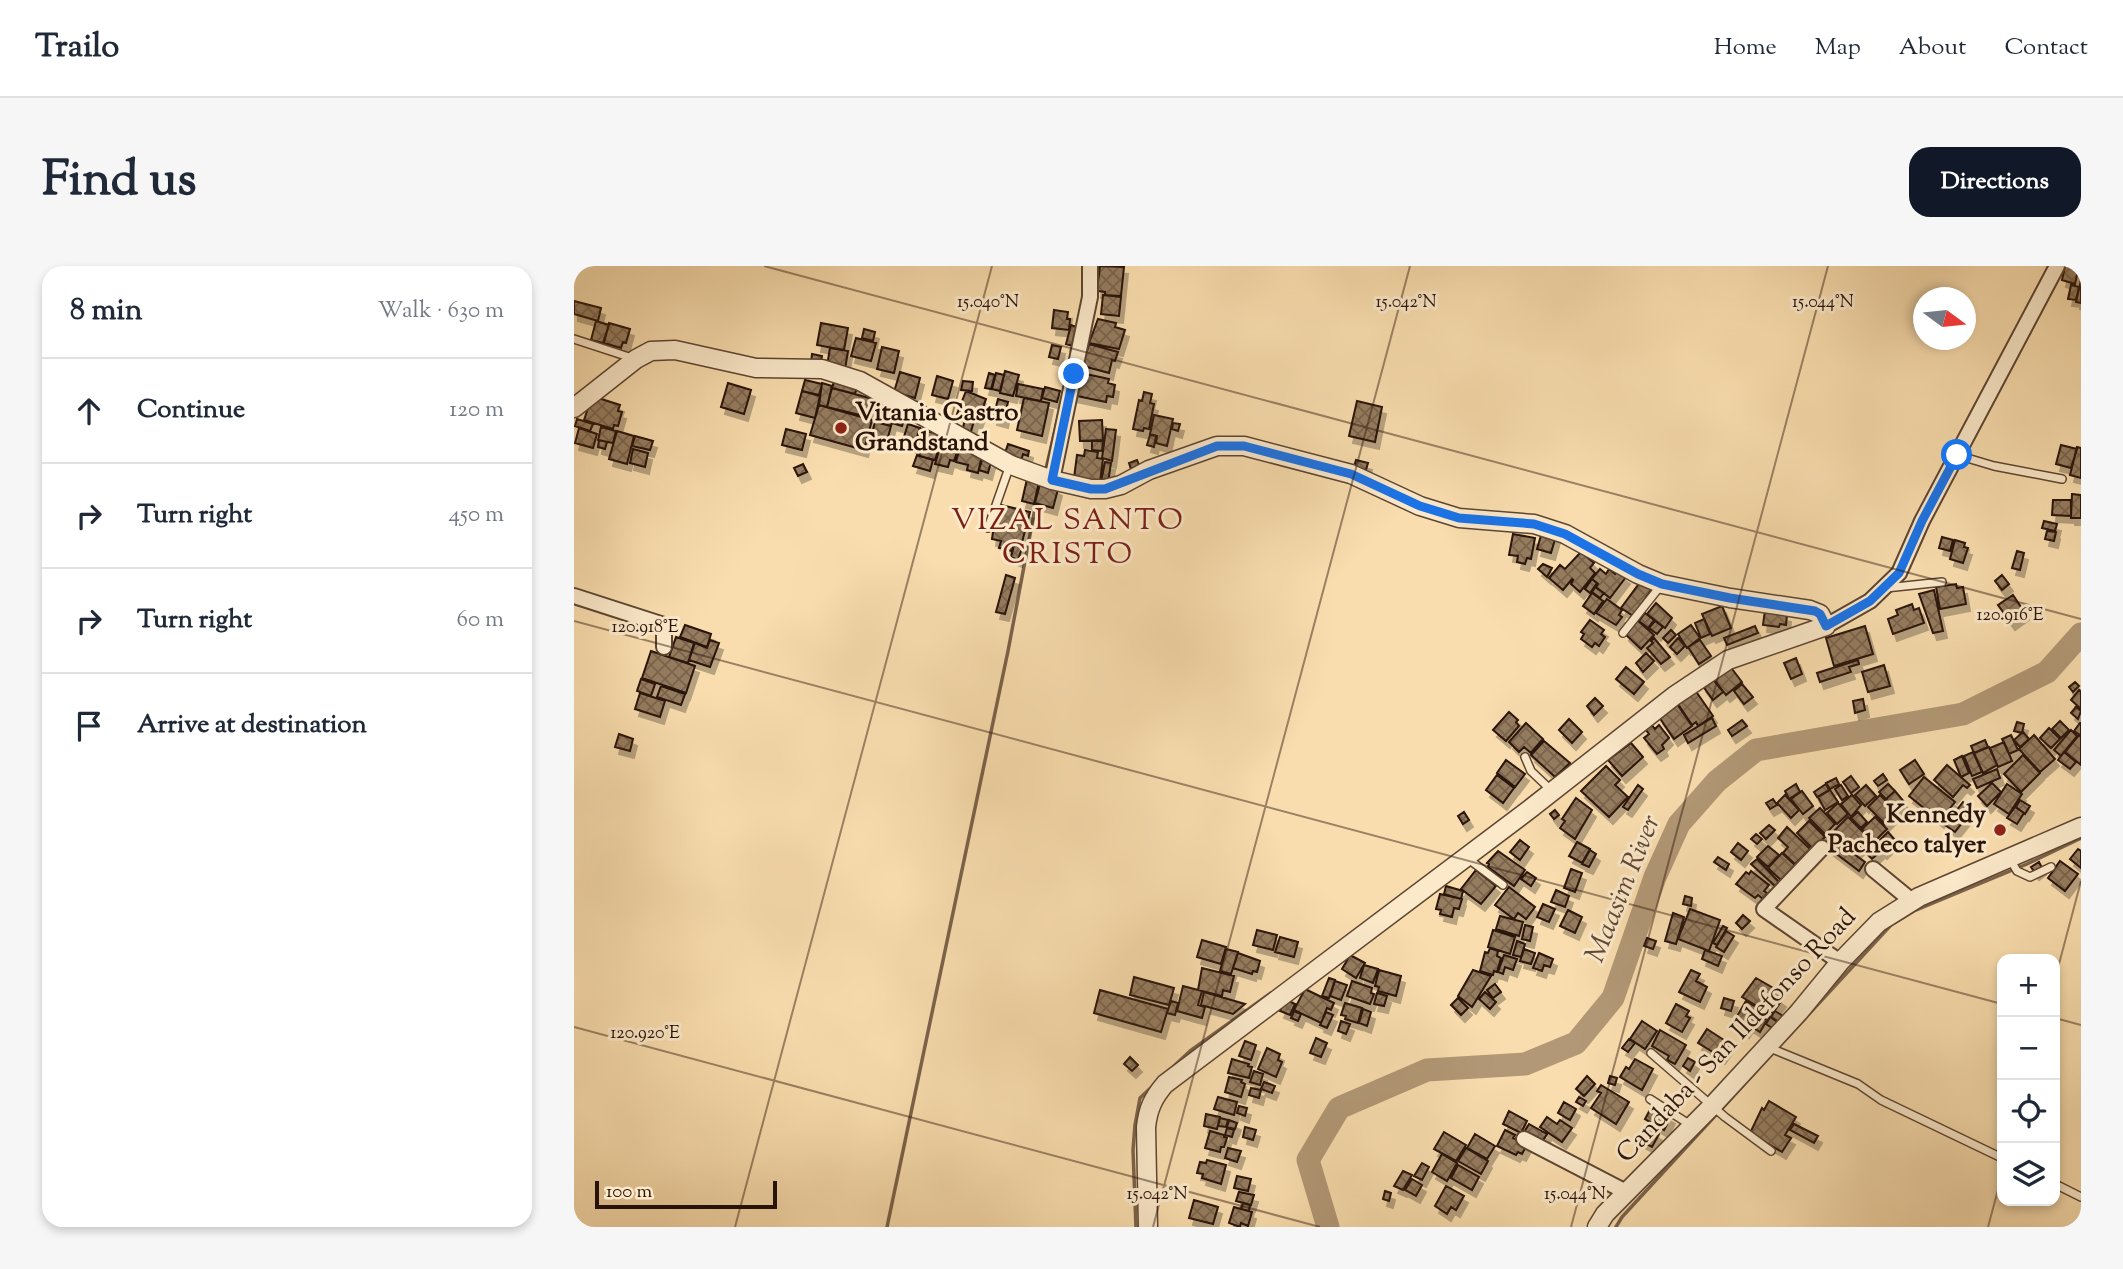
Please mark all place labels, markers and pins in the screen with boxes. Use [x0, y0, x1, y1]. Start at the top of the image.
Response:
place label: Vitania Castro Grandstand [855, 395, 1019, 462]
marker: Vitania Castro Grandstand [833, 420, 849, 436]
place label: Kennedy Pacheco talyer [1828, 797, 1986, 864]
marker: Kennedy Pacheco talyer [1992, 822, 2008, 838]

